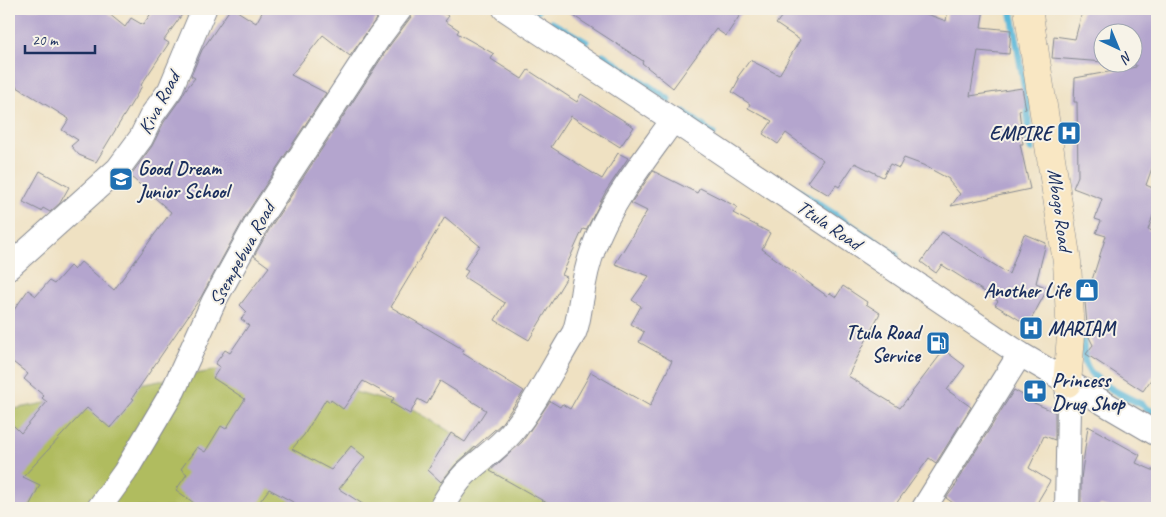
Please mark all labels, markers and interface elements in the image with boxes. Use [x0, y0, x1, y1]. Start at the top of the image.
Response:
scale bar [25, 22, 95, 54]
north arrow [1094, 22, 1144, 72]
text: 20 m [32, 31, 59, 50]
text: N [1116, 48, 1136, 68]
street label: Kiva Road [132, 65, 187, 139]
hospital icon: EMPIRE [1056, 120, 1082, 146]
place label: EMPIRE [989, 121, 1056, 146]
place label: Good Dream Junior School [136, 156, 232, 204]
school or university icon: Good Dream Junior School [108, 166, 134, 192]
street label: Mbogo Road [1042, 167, 1079, 256]
street label: Ttula Road [792, 194, 869, 258]
street label: Ssempebwa Road [203, 195, 282, 310]
shop icon: Another Life [1074, 277, 1100, 303]
place label: Another Life [984, 278, 1072, 303]
hospital icon: MARIAM [1018, 315, 1044, 341]
place label: MARIAM [1048, 316, 1117, 341]
place label: Ttula Road Service [846, 320, 924, 368]
fuel station icon: Ttula Road Service [925, 330, 951, 356]
place label: Princess Drug Shop [1052, 368, 1126, 416]
pharmacy icon: Princess Drug Shop [1022, 378, 1048, 404]

